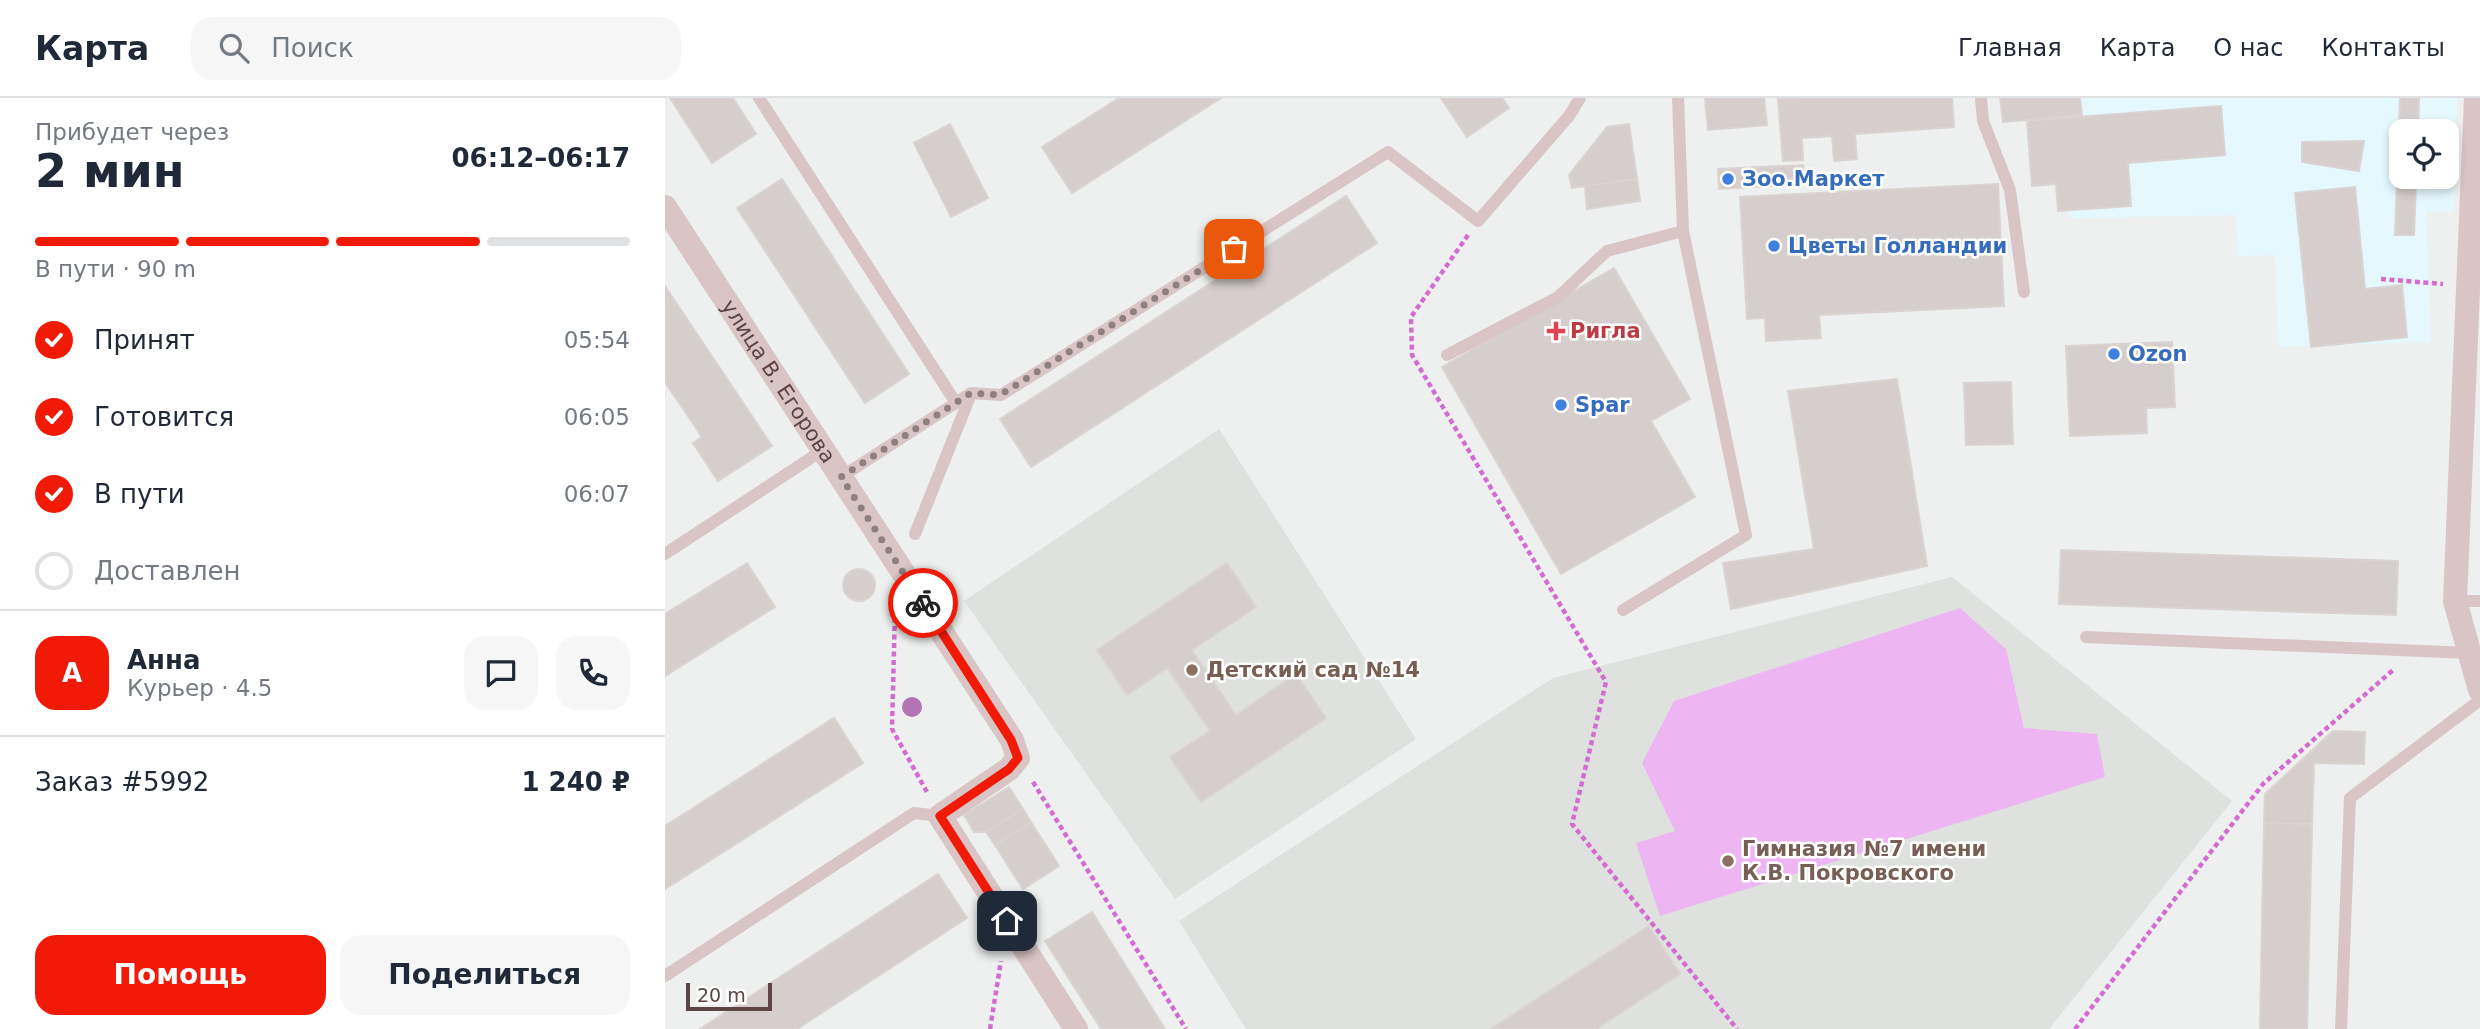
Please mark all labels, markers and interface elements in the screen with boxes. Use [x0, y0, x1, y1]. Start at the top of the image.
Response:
search box [191, 17, 681, 80]
text: Карта [35, 29, 149, 68]
icon: search [215, 29, 253, 67]
text: Поиск [271, 33, 354, 63]
text: Главная [1958, 34, 2062, 62]
text: Карта [2100, 34, 2175, 62]
text: О нас [2213, 34, 2283, 62]
text: Контакты [2321, 34, 2445, 62]
text: Прибудет через [35, 119, 229, 145]
map controls [2389, 119, 2459, 189]
button: locate [2389, 119, 2459, 189]
text: 06:12–06:17 [451, 143, 630, 173]
text: 2 мин [35, 144, 185, 198]
place label: Зоо.Маркет [1742, 167, 1885, 191]
marker: Зоо.Маркет [1720, 171, 1736, 187]
pin [1204, 219, 1264, 279]
icon: bag [1215, 230, 1253, 268]
place label: Цветы Голландии [1788, 234, 2007, 258]
marker: Цветы Голландии [1766, 238, 1782, 254]
text: В пути · 90 m [35, 256, 196, 282]
street label: улица В. Егорова [717, 295, 840, 467]
place label: Ригла [1570, 319, 1641, 343]
icon: check [35, 321, 73, 359]
marker: Ригла [1548, 323, 1564, 339]
text: Принят [94, 325, 195, 355]
text: 05:54 [564, 327, 630, 353]
place label: Ozon [2128, 342, 2187, 366]
marker: Ozon [2106, 346, 2122, 362]
place label: Spar [1575, 393, 1630, 417]
marker: Spar [1553, 397, 1569, 413]
icon: check [35, 398, 73, 436]
text: Готовится [94, 402, 234, 432]
text: 06:05 [564, 404, 630, 430]
icon: check [35, 475, 73, 513]
text: В пути [94, 479, 185, 509]
text: 06:07 [564, 481, 630, 507]
text: Доставлен [94, 556, 241, 586]
courier [888, 568, 958, 638]
icon: bike [904, 584, 942, 622]
button: chat [464, 636, 538, 710]
button: phone [556, 636, 630, 710]
text: Анна [127, 645, 201, 675]
text: А [62, 658, 82, 688]
place label: Детский сад №14 [1206, 658, 1420, 682]
marker: Детский сад №14 [1184, 662, 1200, 678]
text: Курьер · 4.5 [127, 675, 272, 701]
text: Заказ #5992 [35, 767, 209, 797]
text: 1 240 ₽ [521, 767, 630, 797]
place label: Гимназия №7 имени К.В. Покровского [1742, 837, 1986, 885]
marker: Гимназия №7 имени К.В. Покровского [1720, 853, 1736, 869]
pin [977, 891, 1037, 951]
icon: home [988, 902, 1026, 940]
button: Помощь [35, 935, 326, 1015]
button: Поделиться [340, 935, 630, 1015]
scale bar [686, 980, 772, 1012]
text: 20 m [697, 984, 746, 1006]

